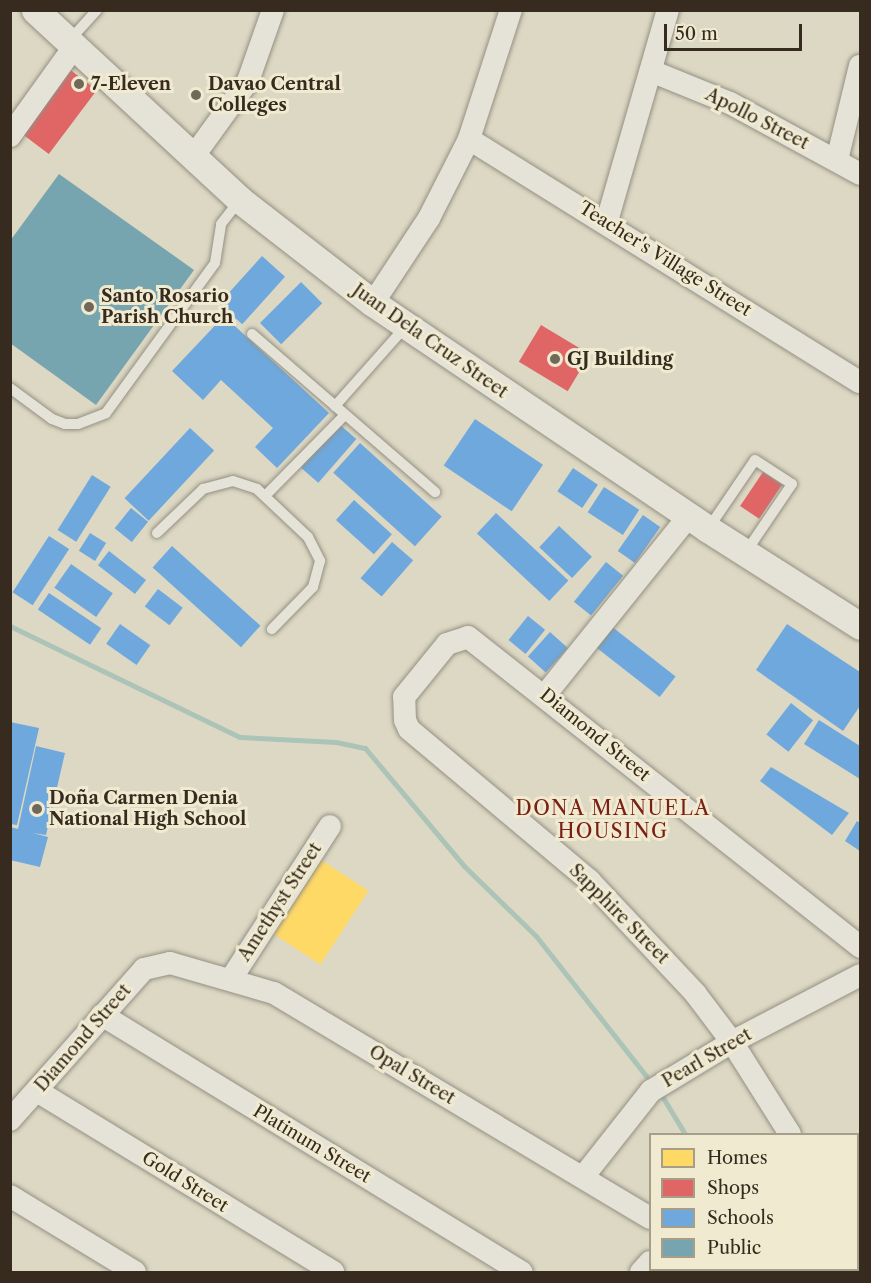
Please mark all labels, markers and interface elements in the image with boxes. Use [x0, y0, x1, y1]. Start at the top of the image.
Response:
scale bar [667, 12, 805, 50]
text: 50 m [675, 23, 718, 45]
place label: 7-Eleven [91, 73, 171, 95]
place label: Davao Central Colleges [208, 74, 341, 116]
marker: 7-Eleven [72, 77, 86, 91]
street label: Apollo Street [702, 84, 812, 154]
marker: Davao Central Colleges [189, 88, 203, 102]
street label: Teacher's Village Street [574, 197, 756, 321]
street label: Juan Dela Cruz Street [348, 279, 512, 403]
place label: Santo Rosario Parish Church [101, 286, 233, 328]
marker: Santo Rosario Parish Church [82, 300, 96, 314]
place label: GJ Building [567, 348, 673, 370]
marker: GJ Building [548, 352, 562, 366]
street label: Diamond Street [536, 684, 654, 786]
place label: Doña Carmen Denia National High School [49, 788, 246, 830]
district label: DONA MANUELA HOUSING [515, 796, 711, 843]
marker: Doña Carmen Denia National High School [30, 802, 44, 816]
street label: Amethyst Street [234, 839, 326, 965]
street label: Sapphire Street [565, 860, 673, 968]
street label: Diamond Street [30, 980, 136, 1096]
street label: Pearl Street [658, 1024, 756, 1092]
street label: Opal Street [365, 1041, 459, 1109]
street label: Platinum Street [249, 1100, 375, 1188]
legend [649, 1133, 859, 1271]
street label: Gold Street [138, 1147, 232, 1217]
text: Homes [707, 1147, 768, 1169]
text: Shops [707, 1177, 759, 1199]
text: Schools [707, 1207, 774, 1229]
text: Public [707, 1237, 761, 1259]

